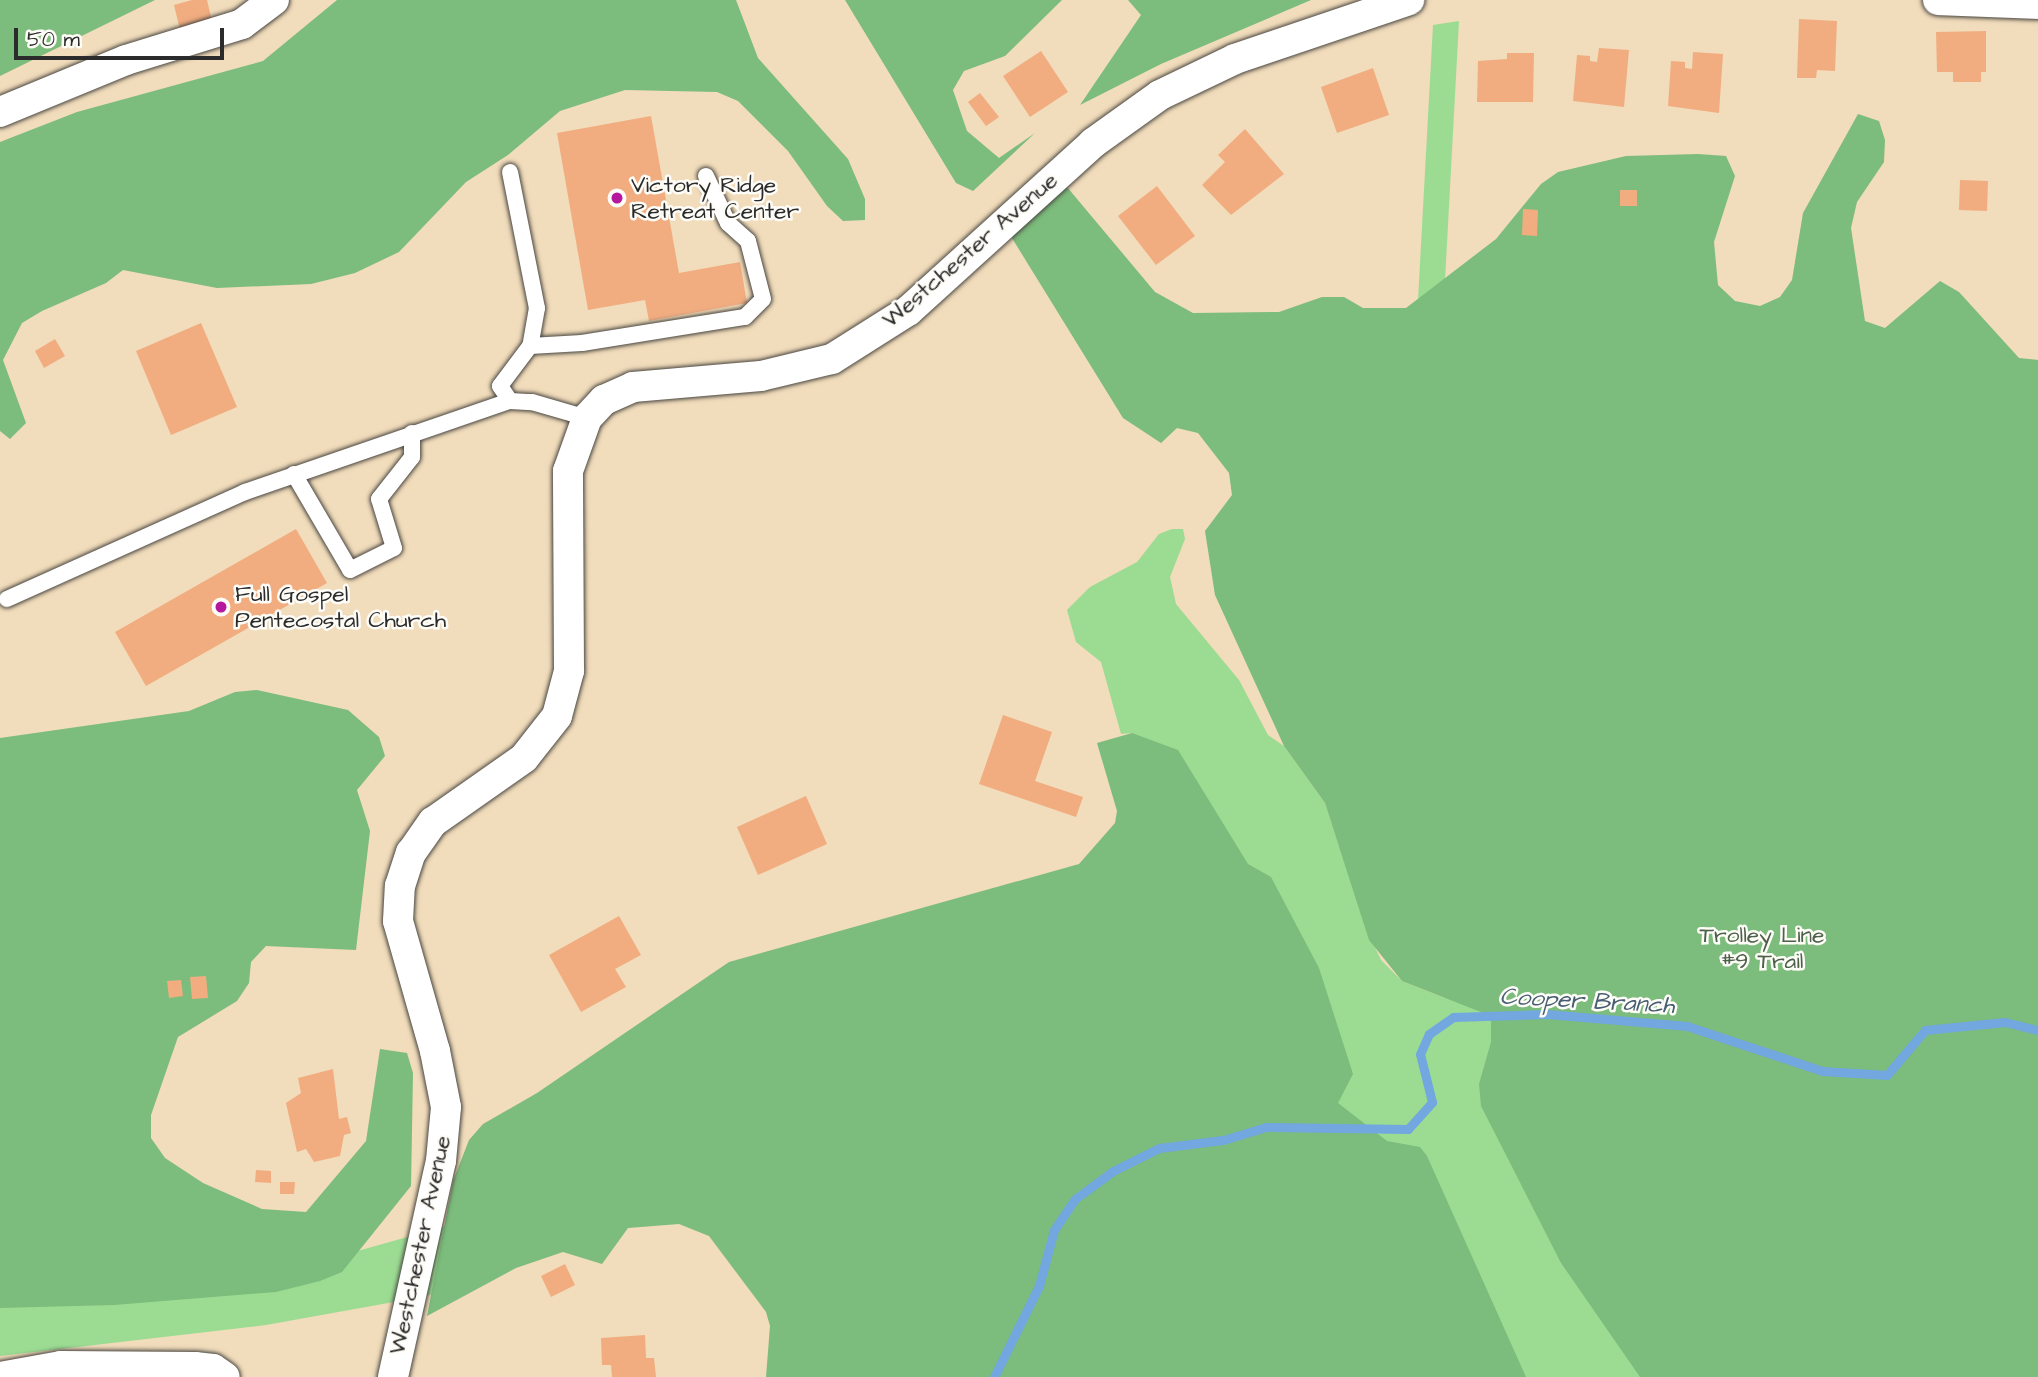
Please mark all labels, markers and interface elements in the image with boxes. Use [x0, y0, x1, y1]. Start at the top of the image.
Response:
scale bar [18, 14, 228, 58]
text: 50 m [27, 25, 80, 54]
street label: Westchester Avenue [877, 166, 1063, 334]
place label: Victory Ridge Retreat Center [631, 171, 799, 225]
marker: Victory Ridge Retreat Center [609, 190, 625, 206]
place label: Full Gospel Pentecostal Church [235, 580, 446, 634]
marker: Full Gospel Pentecostal Church [213, 599, 229, 615]
park label: Trolley Line #9 Trail [1700, 921, 1824, 975]
water label: Cooper Branch [1499, 983, 1675, 1021]
street label: Westchester Avenue [383, 1133, 457, 1357]

